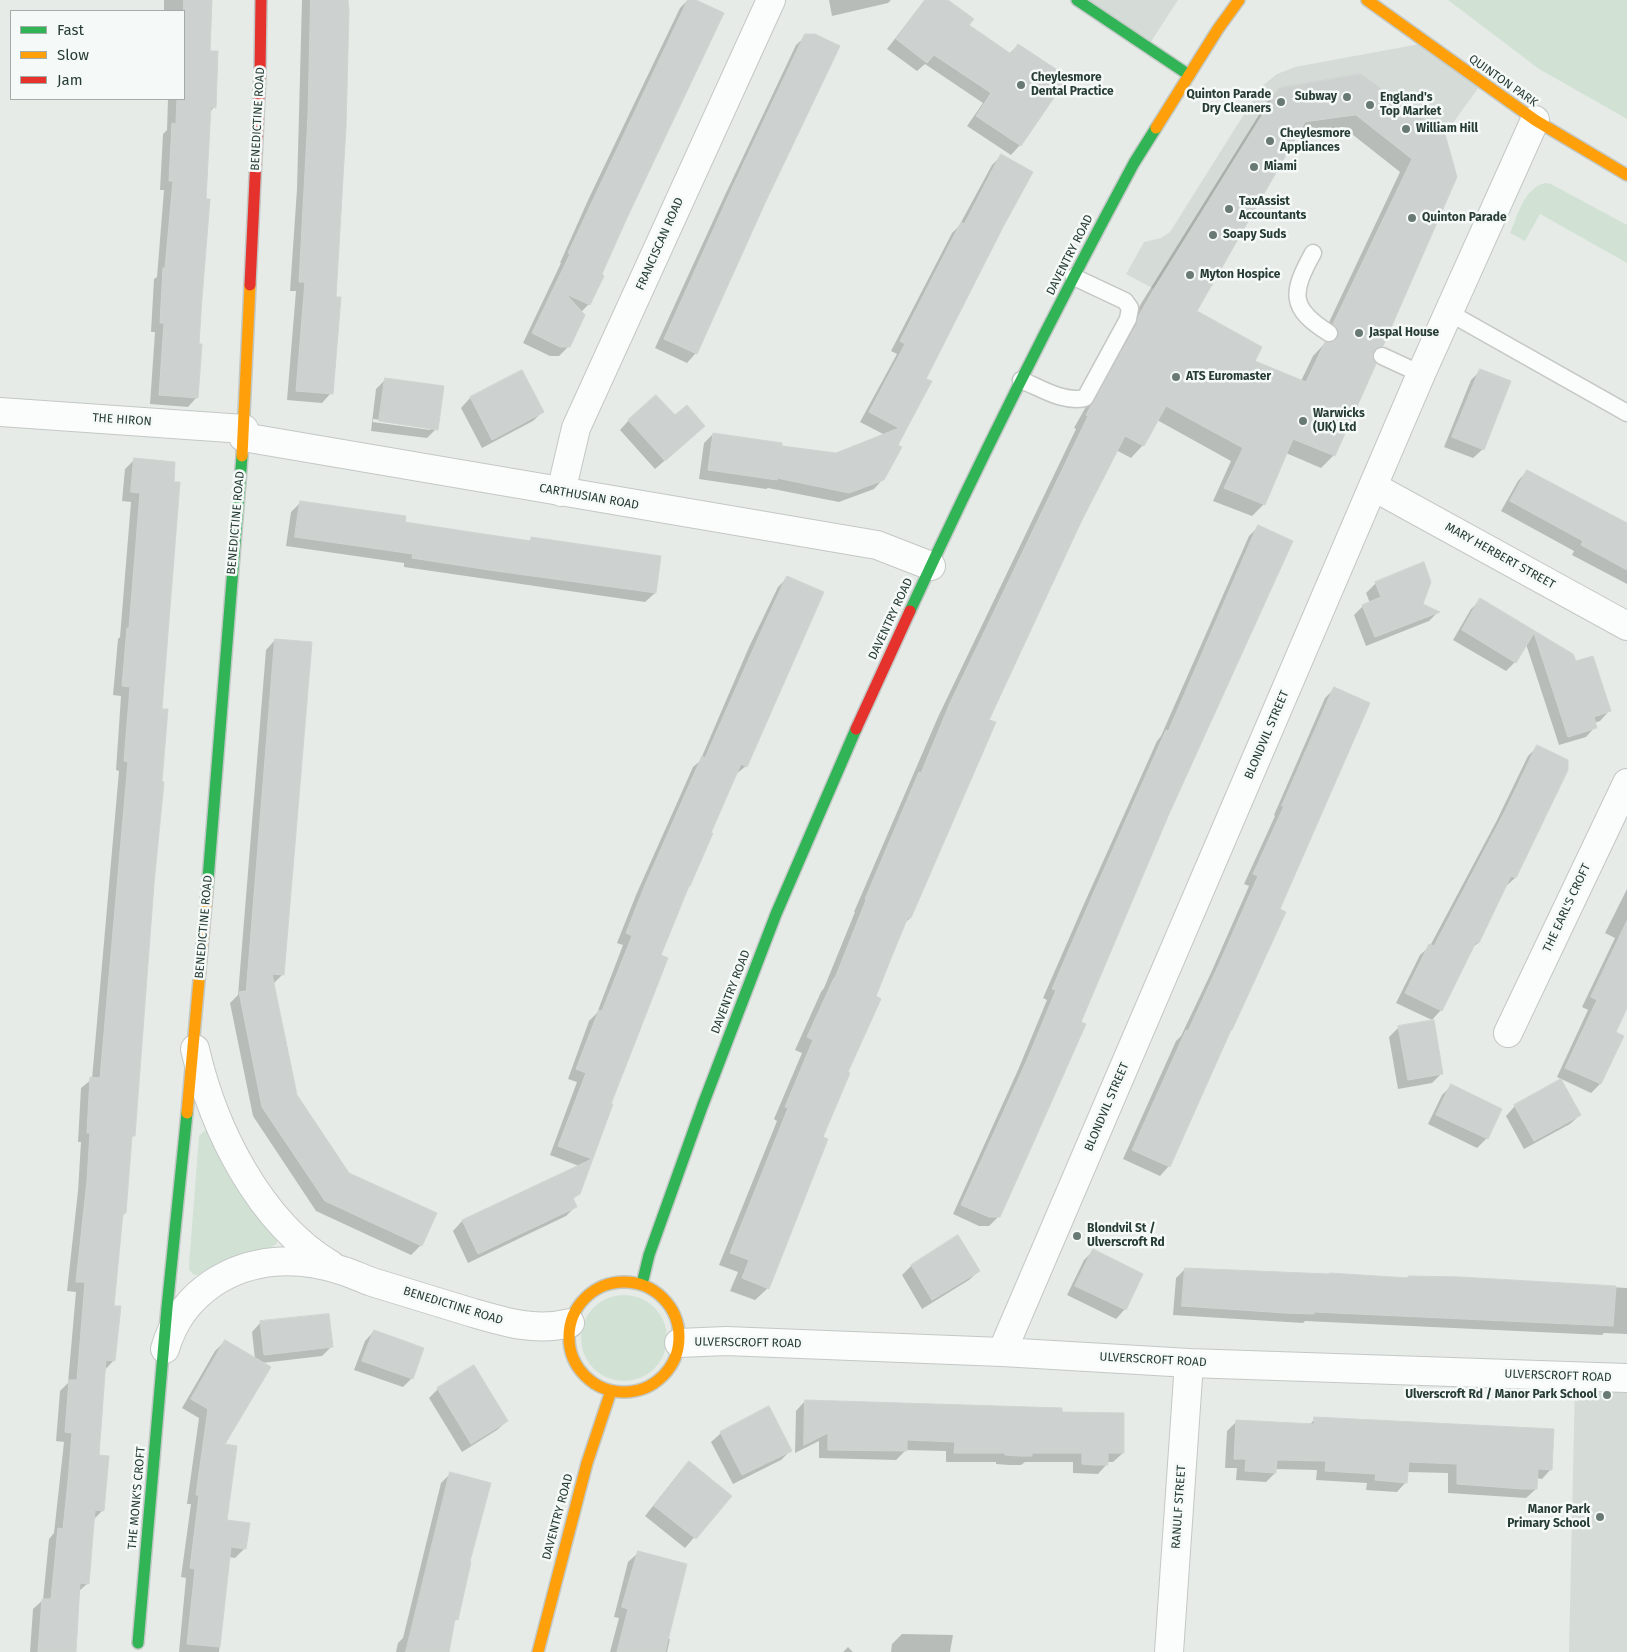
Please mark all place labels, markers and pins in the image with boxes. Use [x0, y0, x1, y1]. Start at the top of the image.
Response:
place label: Cheylesmore Dental Practice [1031, 71, 1114, 99]
marker: Cheylesmore Dental Practice [1015, 79, 1027, 91]
place label: Quinton Parade Dry Cleaners [1186, 88, 1271, 116]
place label: Subway [1295, 90, 1337, 104]
marker: Subway [1341, 91, 1353, 103]
place label: England's Top Market [1380, 91, 1441, 119]
marker: Quinton Parade Dry Cleaners [1275, 96, 1287, 108]
marker: England's Top Market [1364, 99, 1376, 111]
place label: William Hill [1416, 122, 1478, 136]
marker: William Hill [1400, 123, 1412, 135]
place label: Cheylesmore Appliances [1280, 127, 1351, 155]
marker: Cheylesmore Appliances [1264, 135, 1276, 147]
place label: Miami [1264, 160, 1297, 174]
marker: Miami [1248, 161, 1260, 173]
place label: TaxAssist Accountants [1239, 195, 1306, 223]
marker: TaxAssist Accountants [1223, 203, 1235, 215]
place label: Quinton Parade [1422, 211, 1507, 225]
marker: Quinton Parade [1406, 212, 1418, 224]
place label: Soapy Suds [1223, 228, 1286, 242]
marker: Soapy Suds [1207, 229, 1219, 241]
place label: Myton Hospice [1200, 268, 1280, 282]
marker: Myton Hospice [1184, 269, 1196, 281]
place label: Jaspal House [1369, 326, 1439, 340]
marker: Jaspal House [1353, 327, 1365, 339]
place label: ATS Euromaster [1186, 370, 1271, 384]
marker: ATS Euromaster [1170, 371, 1182, 383]
place label: Warwicks (UK) Ltd [1313, 407, 1365, 435]
marker: Warwicks (UK) Ltd [1297, 415, 1309, 427]
place label: Blondvil St / Ulverscroft Rd [1087, 1222, 1165, 1250]
marker: Blondvil St / Ulverscroft Rd [1071, 1230, 1083, 1242]
place label: Ulverscroft Rd / Manor Park School [1405, 1388, 1597, 1402]
marker: Ulverscroft Rd / Manor Park School [1601, 1389, 1613, 1401]
place label: Manor Park Primary School [1507, 1503, 1590, 1531]
marker: Manor Park Primary School [1594, 1511, 1606, 1523]

